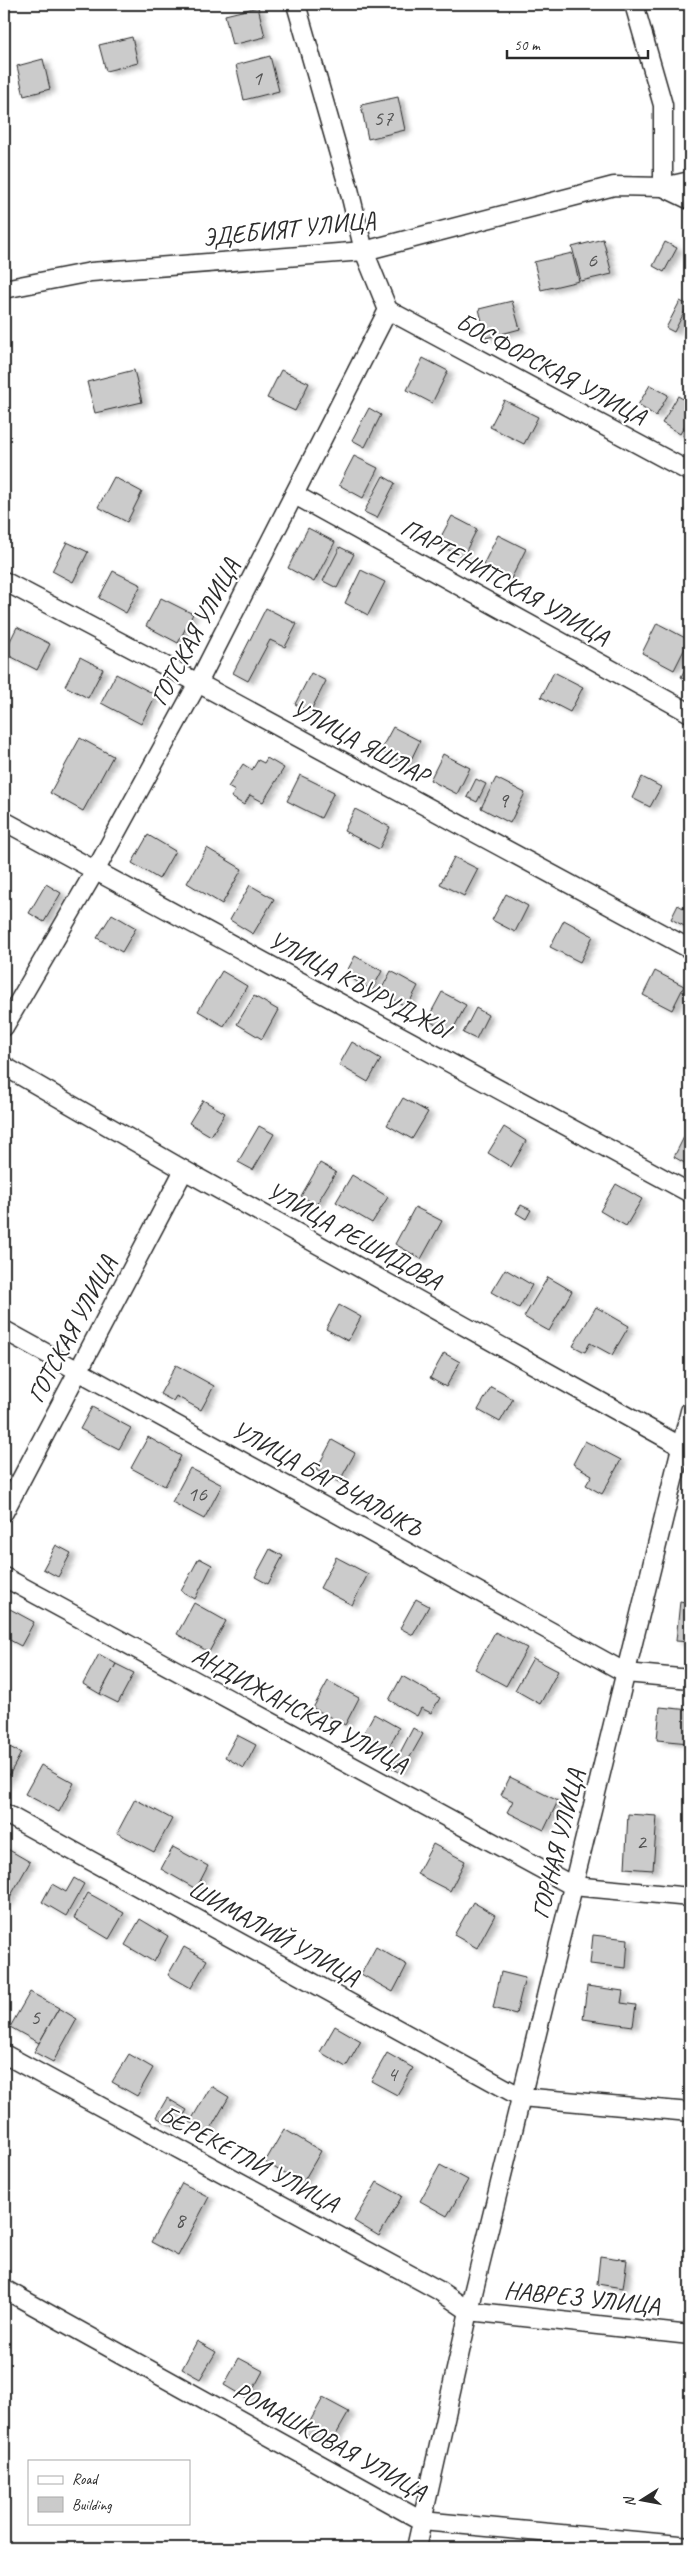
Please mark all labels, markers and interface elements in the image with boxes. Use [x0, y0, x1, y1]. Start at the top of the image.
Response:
scale bar [507, 28, 648, 60]
text: 50 m [514, 36, 541, 55]
house number: 1 [252, 64, 263, 92]
house number: 57 [373, 104, 394, 132]
street label: ЭДЕБИЯТ УЛИЦА [201, 204, 378, 254]
house number: 6 [587, 246, 598, 274]
street label: БОСФОРСКАЯ УЛИЦА [451, 306, 653, 433]
street label: ПАРТЕНИТСКАЯ УЛИЦА [395, 511, 615, 653]
street label: ГОТСКАЯ УЛИЦА [143, 553, 247, 711]
street label: УЛИЦА ЯШЛАР [286, 692, 437, 793]
house number: 9 [498, 786, 510, 814]
street label: УЛИЦА КЪУРУДЖЫ [263, 924, 459, 1048]
street label: УЛИЦА РЕШИДОВА [261, 1175, 448, 1298]
street label: ГОТСКАЯ УЛИЦА [20, 1250, 124, 1408]
street label: УЛИЦА БАГЪЧАЛЫКЪ [226, 1413, 429, 1545]
house number: 16 [187, 1480, 208, 1508]
street label: АНДИЖАНСКАЯ УЛИЦА [187, 1640, 414, 1781]
street label: ГОРНАЯ УЛИЦА [524, 1766, 592, 1922]
house number: 2 [636, 1828, 648, 1856]
street label: ШИМАЛИЙ УЛИЦА [183, 1873, 365, 1993]
house number: 5 [30, 2003, 41, 2031]
house number: 4 [387, 2060, 399, 2088]
street label: БЕРЕКЕТЛИ УЛИЦА [154, 2098, 345, 2220]
house number: 8 [175, 2206, 187, 2234]
street label: НАВРЕЗ УЛИЦА [503, 2274, 662, 2322]
street label: РОМАШКОВАЯ УЛИЦА [228, 2375, 433, 2508]
legend [28, 2460, 190, 2524]
text: Road [72, 2470, 99, 2489]
north arrow [616, 2474, 666, 2524]
text: N [620, 2494, 639, 2508]
text: Building [72, 2496, 112, 2515]

